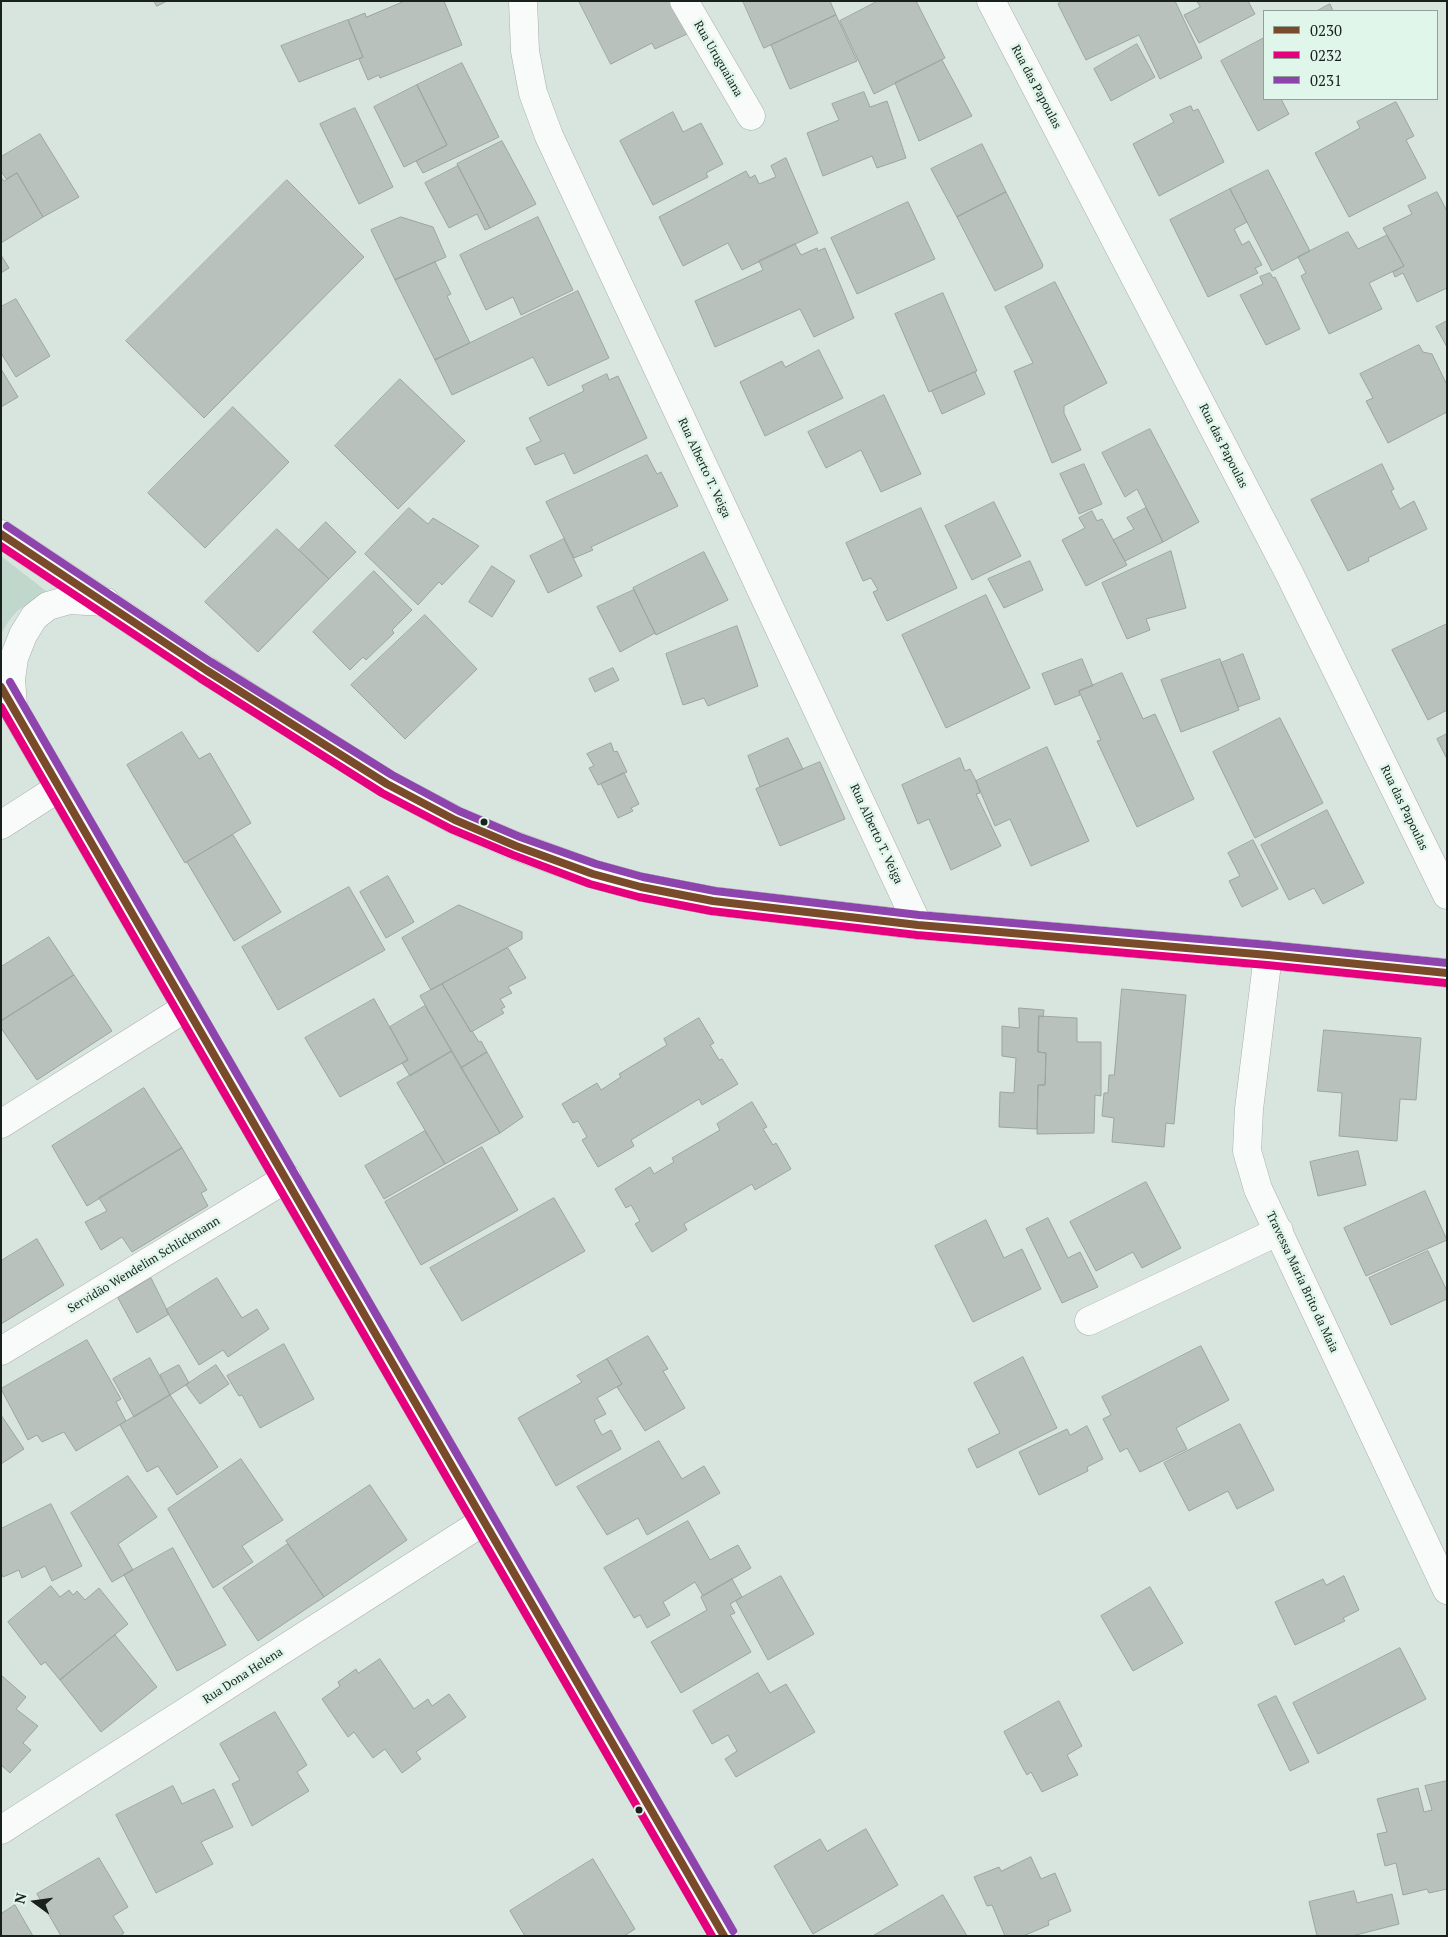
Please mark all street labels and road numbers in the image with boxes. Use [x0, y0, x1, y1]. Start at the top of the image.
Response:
street label: Rua Uruguaiana [690, 19, 746, 99]
street label: Rua das Papoulas [1008, 43, 1064, 131]
street label: Rua das Papoulas [1196, 401, 1250, 491]
street label: Rua Alberto T. Veiga [674, 416, 734, 520]
street label: Rua das Papoulas [1377, 763, 1431, 853]
street label: Rua Alberto T. Veiga [846, 782, 906, 886]
street label: Travessa Maria Brito da Maia [1263, 1209, 1341, 1355]
street label: Servidão Wendelim Schlickmann [65, 1214, 223, 1316]
street label: Rua Dona Helena [200, 1645, 286, 1707]

